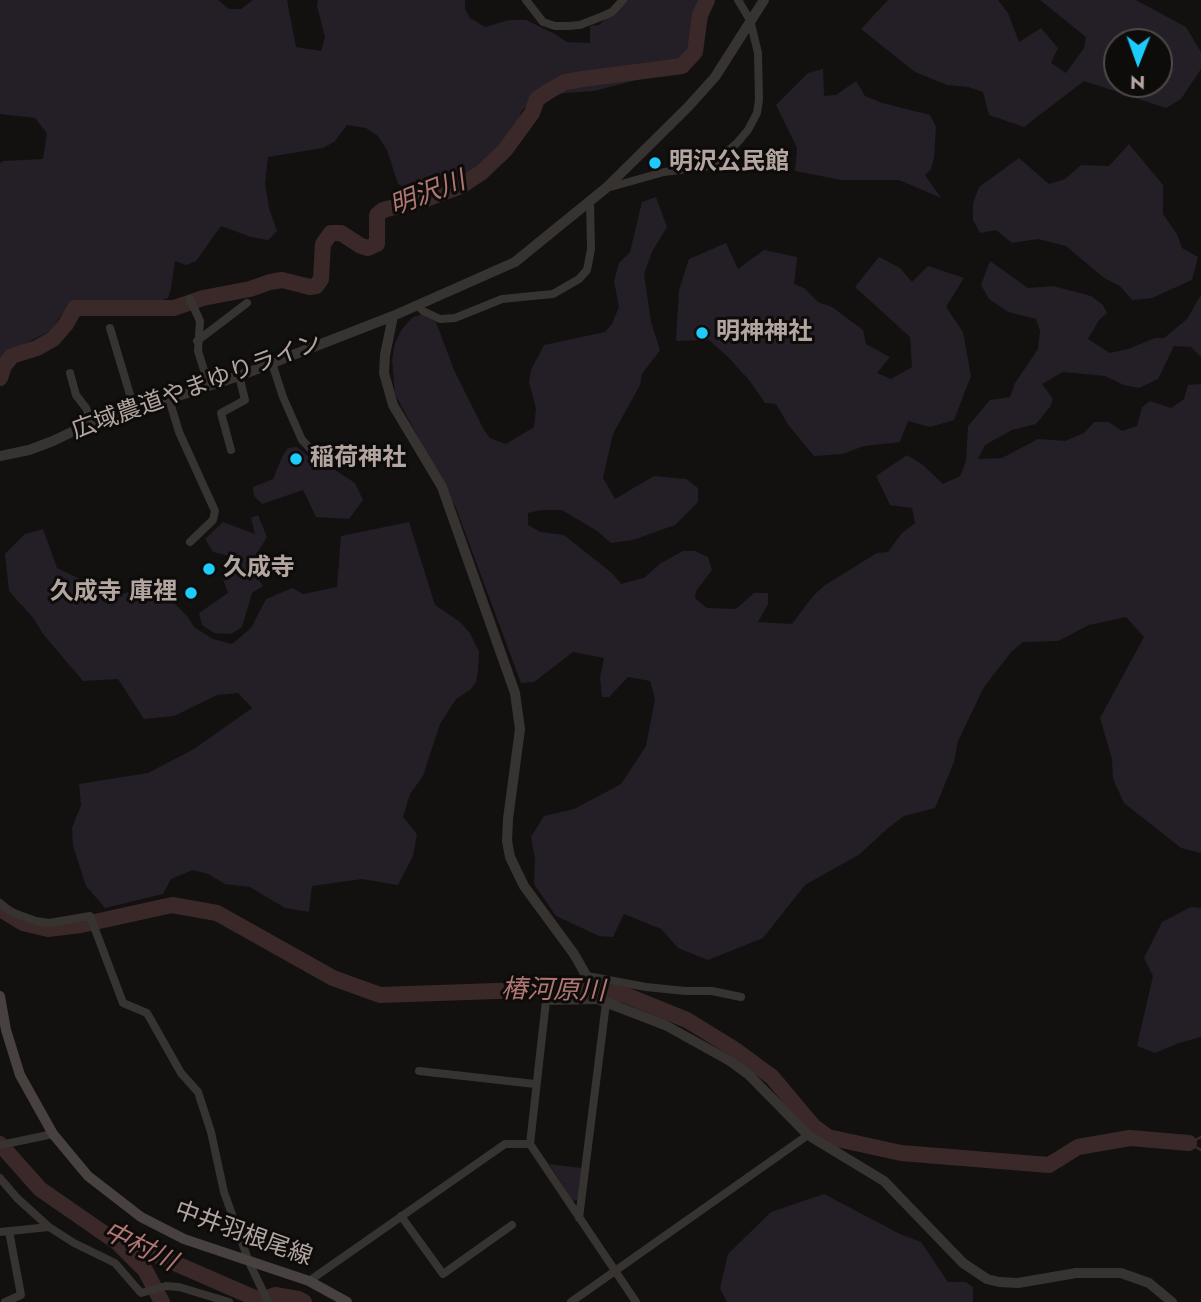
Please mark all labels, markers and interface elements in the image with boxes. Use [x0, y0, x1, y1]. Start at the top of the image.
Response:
north arrow [1103, 28, 1173, 98]
text: N [1130, 69, 1145, 96]
place label: 明沢公民館 [669, 149, 789, 177]
marker: 明沢公民館 [647, 155, 663, 171]
water label: 明沢川 [386, 166, 470, 224]
place label: 明神神社 [716, 319, 812, 347]
marker: 明神神社 [694, 325, 710, 341]
street label: 広域農道やまゆりライン [68, 329, 326, 447]
place label: 稲荷神社 [310, 445, 406, 473]
marker: 稲荷神社 [288, 451, 304, 467]
place label: 久成寺 [223, 555, 295, 583]
marker: 久成寺 [201, 561, 217, 577]
place label: 久成寺 庫裡 [50, 579, 177, 607]
marker: 久成寺 庫裡 [183, 585, 199, 601]
water label: 椿河原川 [501, 975, 605, 1009]
street label: 中井羽根尾線 [170, 1197, 316, 1273]
water label: 中村川 [97, 1217, 181, 1279]

